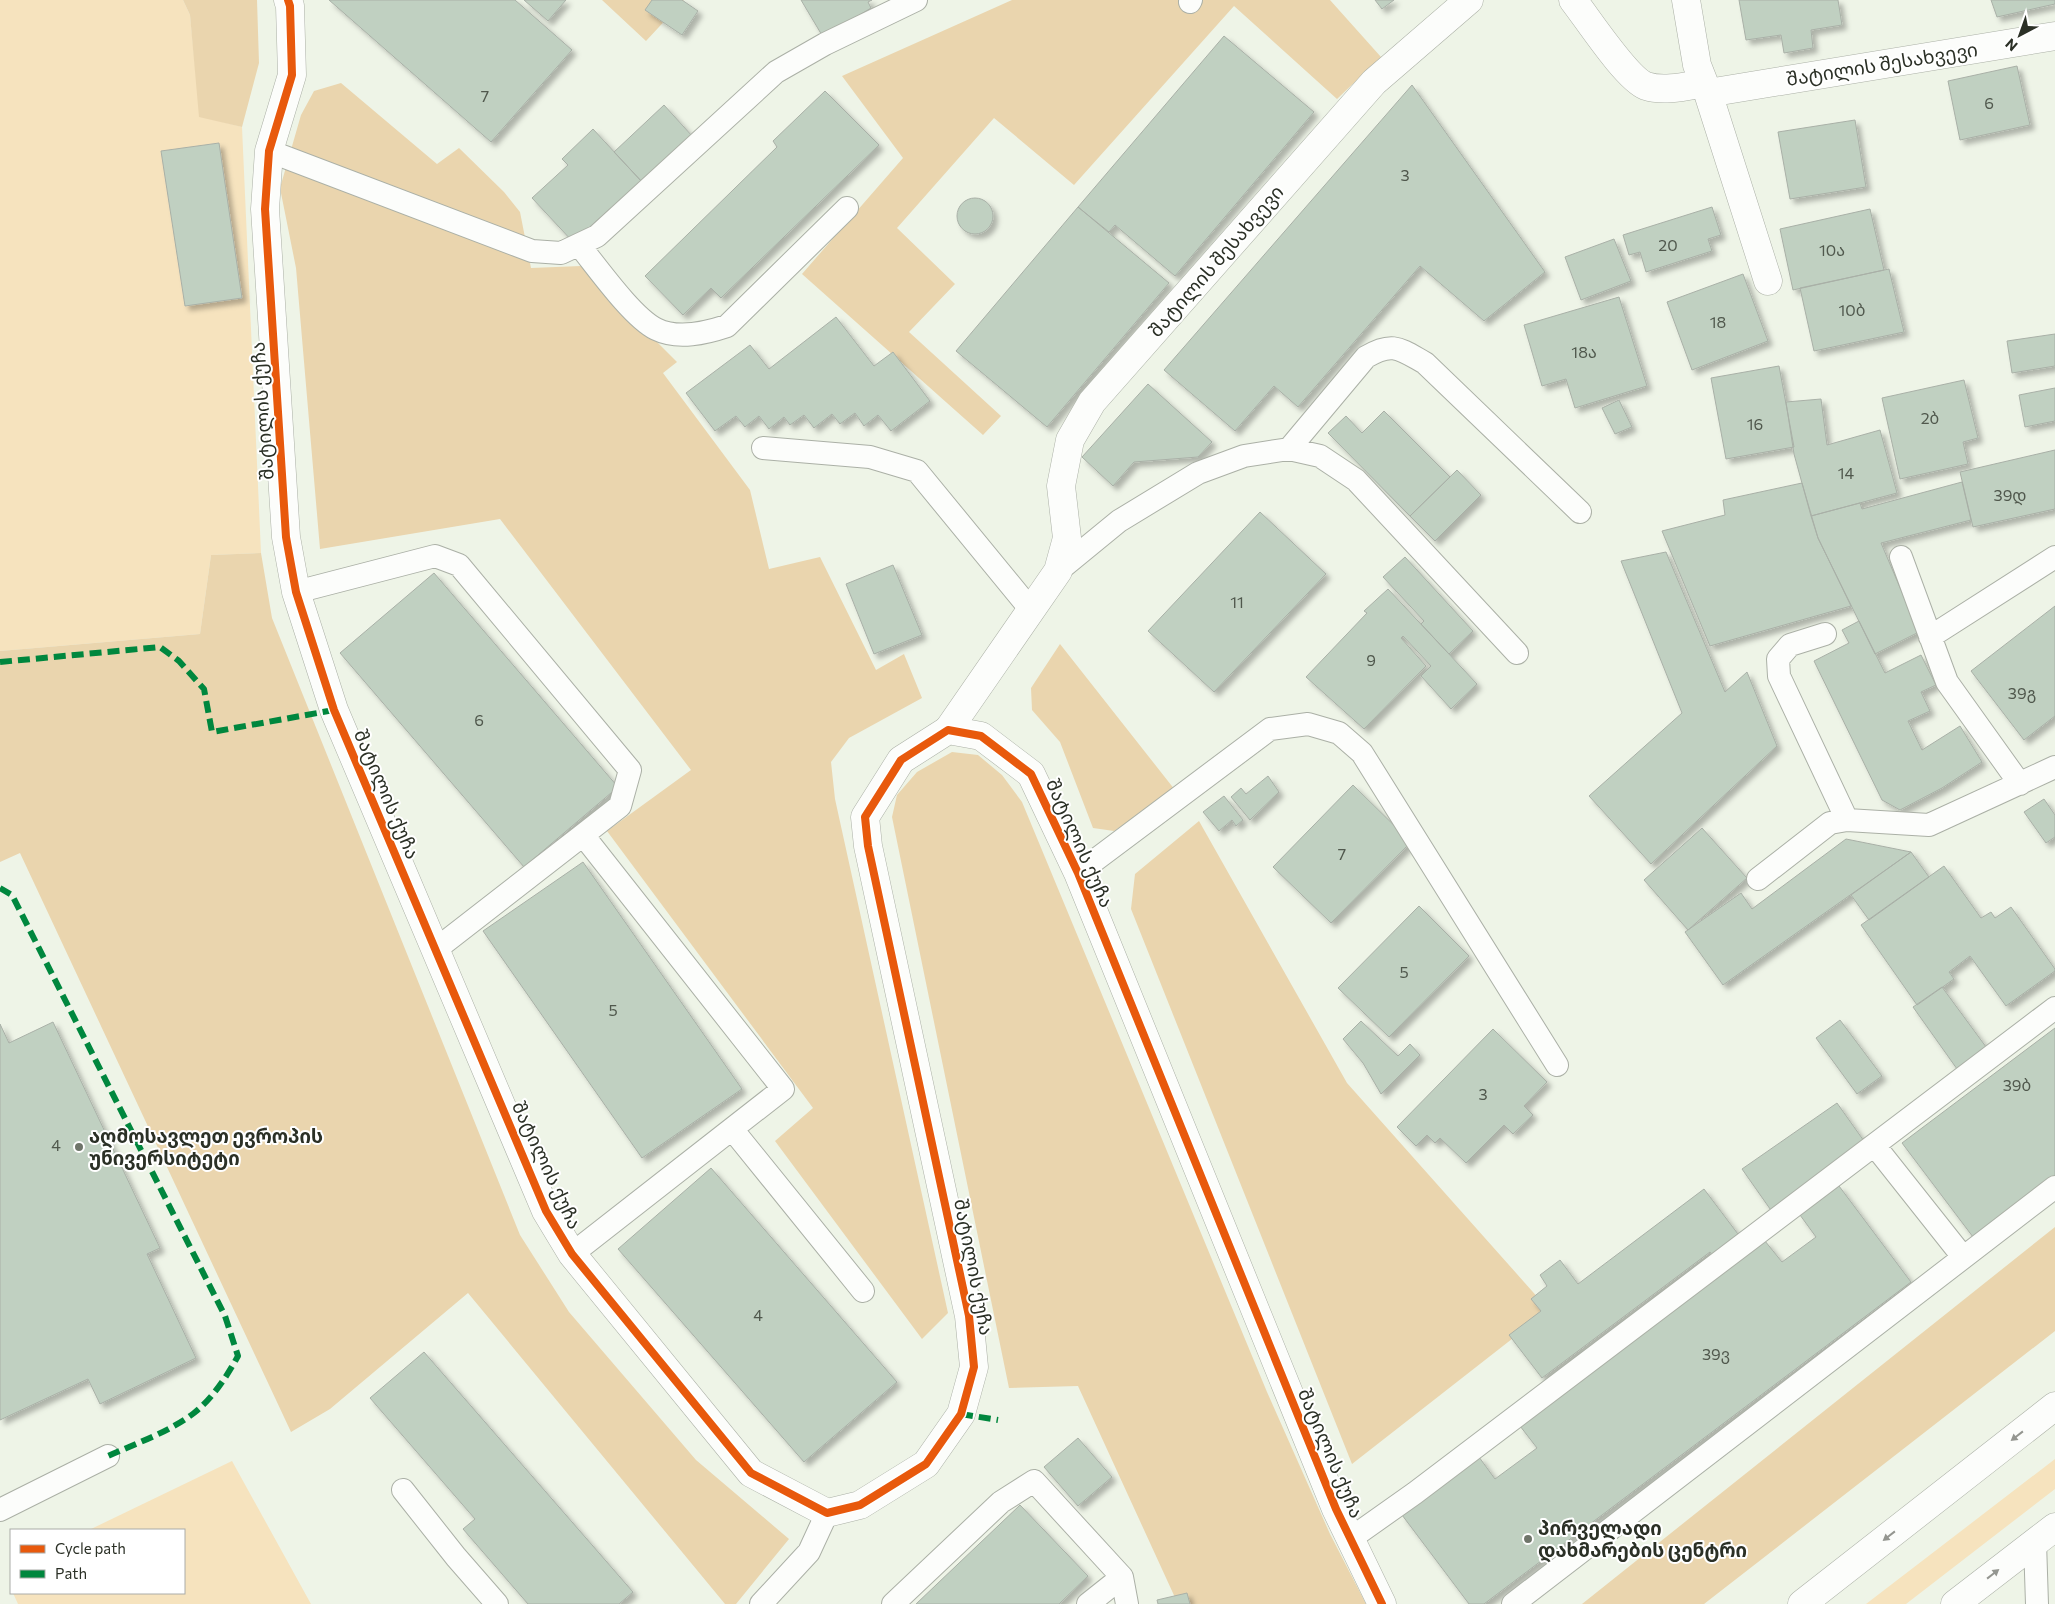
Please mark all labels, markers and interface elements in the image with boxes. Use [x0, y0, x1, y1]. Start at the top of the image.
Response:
north arrow [1995, 10, 2045, 60]
text: N [2002, 35, 2021, 55]
street label: შატილის შესახვევი [1785, 37, 1980, 92]
house number: 7 [481, 86, 489, 105]
house number: 6 [1984, 93, 1994, 112]
house number: 3 [1400, 165, 1410, 184]
street label: შატილის შესახვევი [1143, 180, 1289, 343]
house number: 20 [1658, 235, 1678, 254]
house number: 10ა [1819, 240, 1845, 259]
house number: 10ბ [1839, 300, 1865, 319]
house number: 18 [1710, 312, 1726, 331]
street label: შატილის ქუჩა [245, 341, 280, 481]
house number: 18ა [1571, 342, 1597, 361]
house number: 2ბ [1921, 408, 1939, 427]
house number: 16 [1747, 414, 1763, 433]
house number: 14 [1838, 463, 1855, 482]
house number: 39დ [1994, 485, 2026, 506]
house number: 11 [1230, 592, 1244, 611]
house number: 9 [1366, 650, 1376, 669]
house number: 39გ [2008, 683, 2036, 703]
house number: 6 [474, 710, 484, 729]
street label: შატილის ქუჩა [348, 726, 425, 863]
street label: შატილის ქუჩა [1040, 775, 1119, 912]
house number: 7 [1338, 844, 1346, 863]
house number: 5 [1399, 962, 1409, 981]
house number: 5 [608, 1000, 618, 1019]
house number: 39ბ [2003, 1075, 2031, 1094]
house number: 3 [1478, 1084, 1488, 1103]
street label: შატილის ქუჩა [506, 1097, 587, 1233]
place label: აღმოსავლეთ ევროპის უნივერსიტეტი [89, 1124, 323, 1170]
house number: 4 [51, 1135, 61, 1154]
marker: აღმოსავლეთ ევროპის უნივერსიტეტი [73, 1141, 85, 1153]
street label: შატილის ქუჩა [948, 1197, 999, 1337]
house number: 4 [753, 1305, 763, 1324]
house number: 39ვ [1702, 1344, 1730, 1364]
street label: შატილის ქუჩა [1292, 1385, 1369, 1522]
one-way arrow [2010, 1431, 2023, 1442]
place label: პირველადი დახმარების ცენტრი [1538, 1516, 1747, 1563]
legend [10, 1529, 185, 1594]
one-way arrow [1882, 1531, 1895, 1542]
marker: პირველადი დახმარების ცენტრი [1522, 1533, 1534, 1545]
text: Cycle path [55, 1539, 126, 1557]
text: Path [55, 1564, 87, 1582]
one-way arrow [1986, 1569, 1999, 1580]

